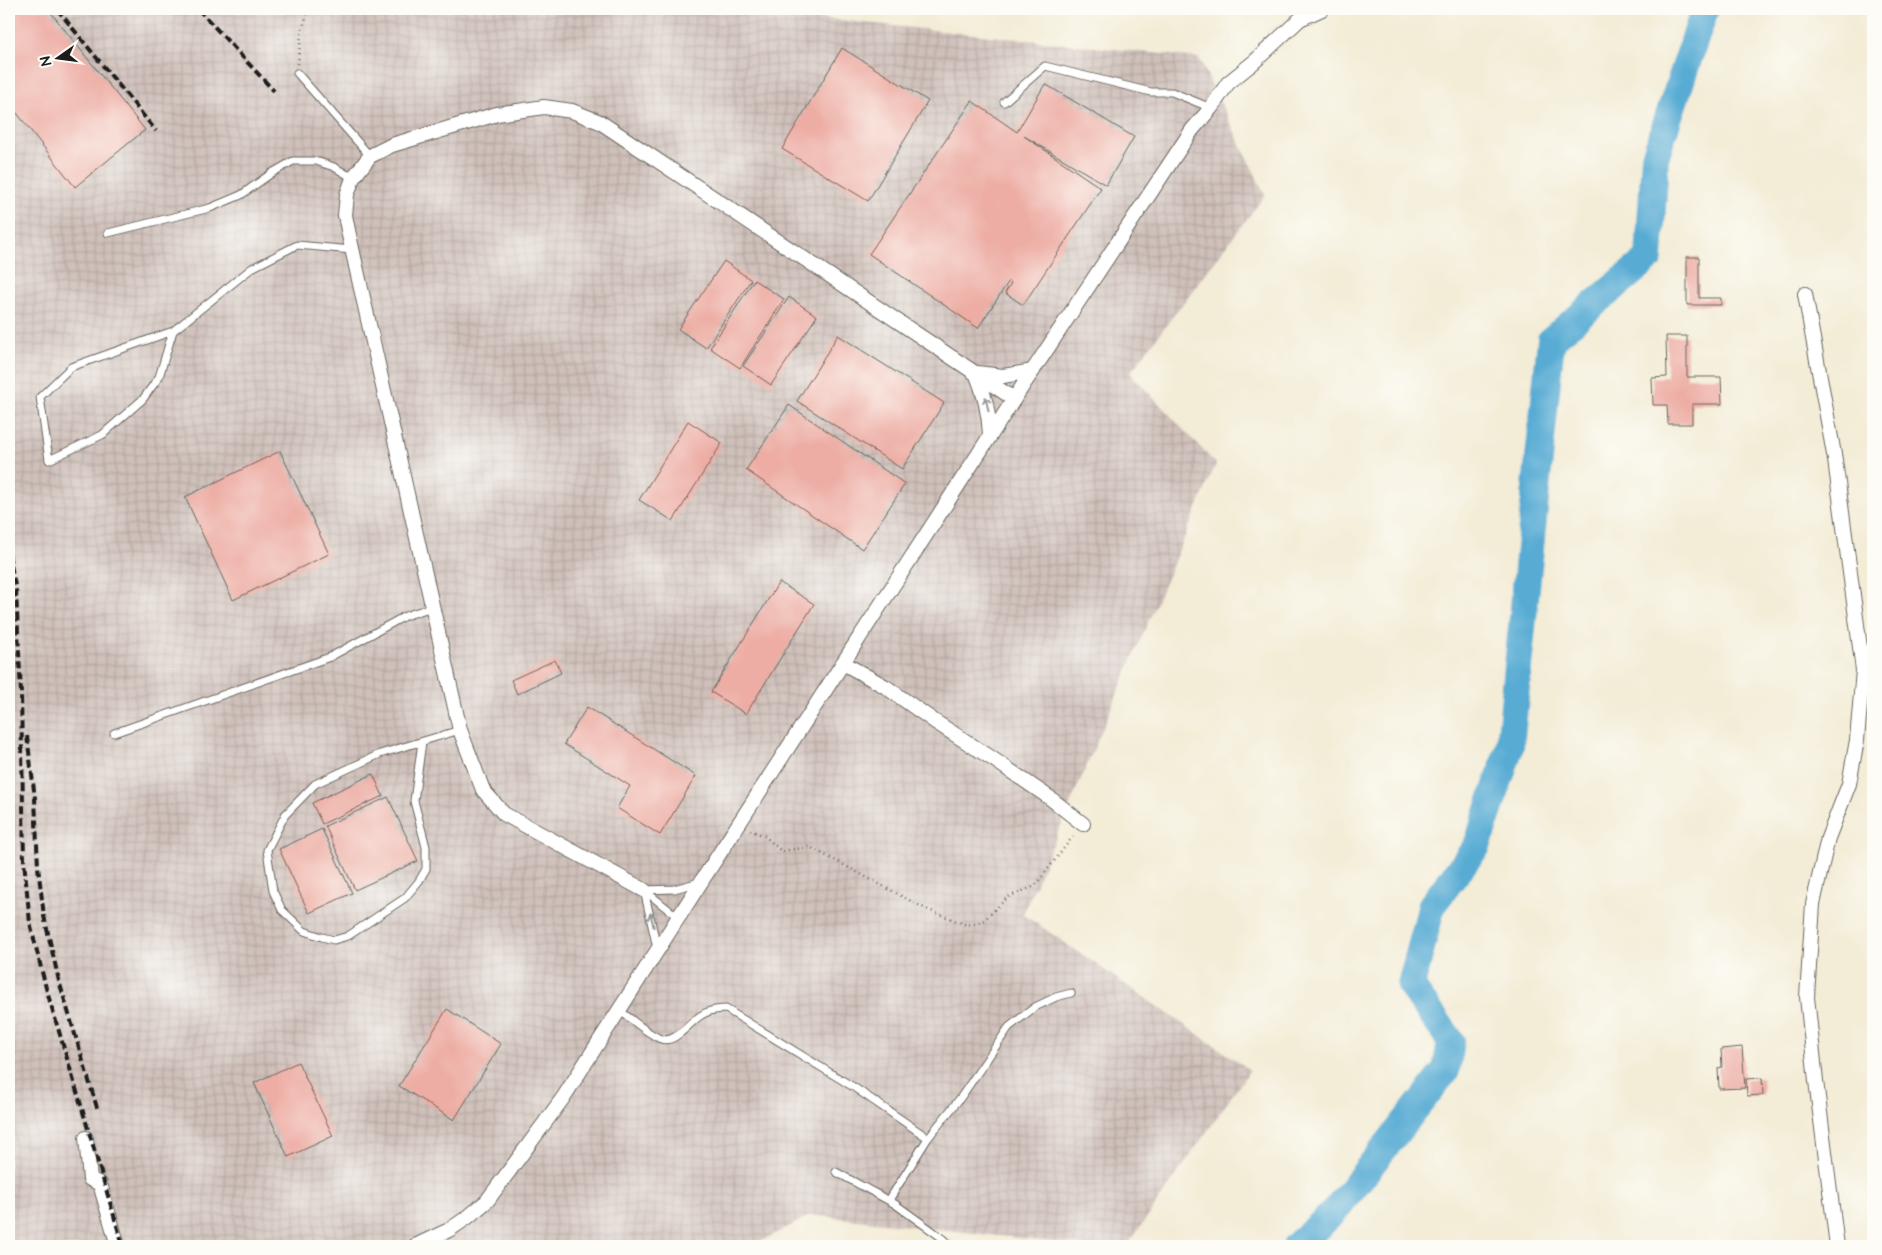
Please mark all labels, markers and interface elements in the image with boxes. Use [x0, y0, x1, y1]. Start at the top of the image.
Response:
north arrow [32, 32, 82, 82]
text: N [36, 54, 57, 68]
one-way arrow [981, 396, 991, 412]
one-way arrow [647, 912, 656, 928]

